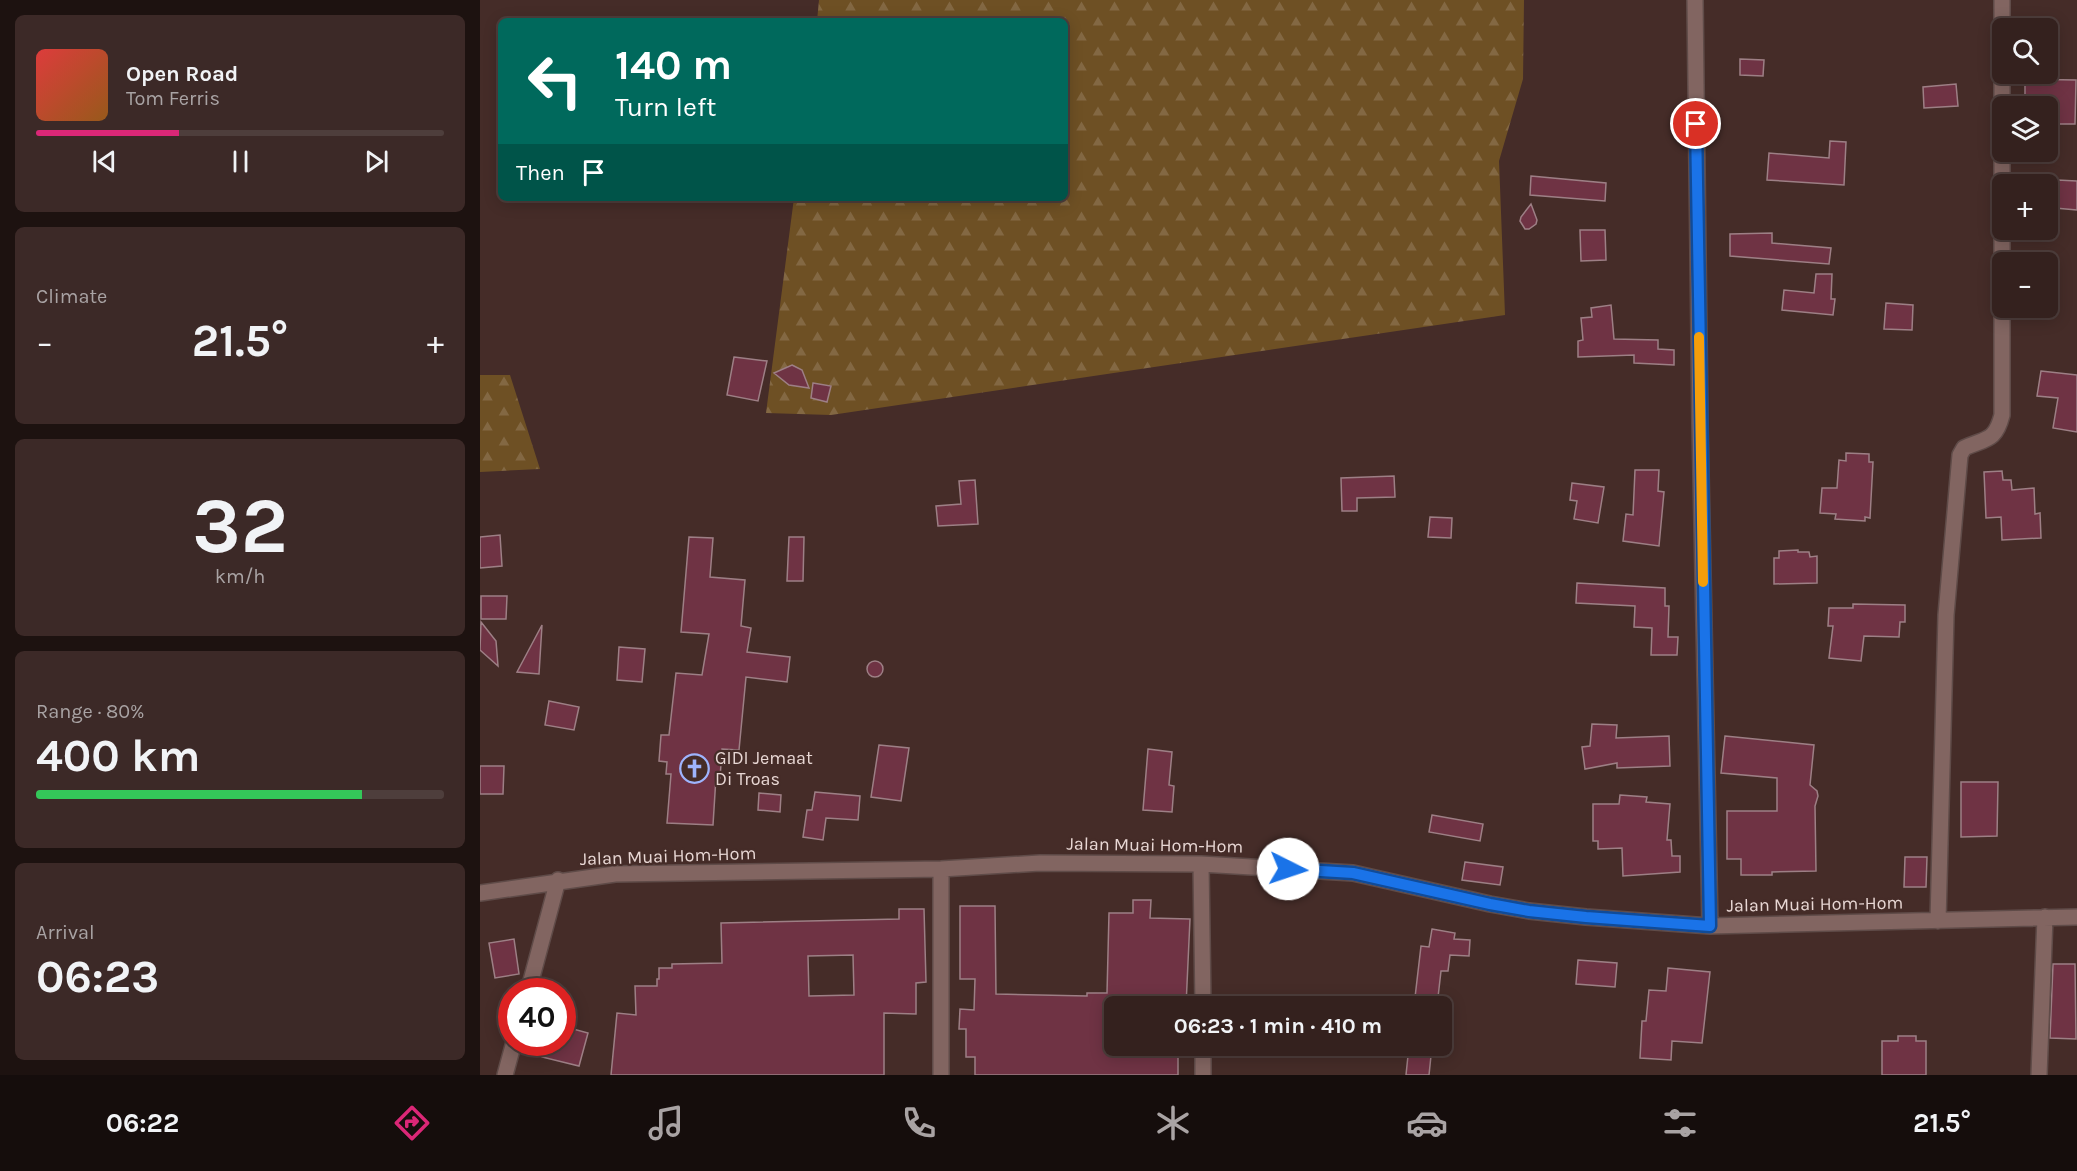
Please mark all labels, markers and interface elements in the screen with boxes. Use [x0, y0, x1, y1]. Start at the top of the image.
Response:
map controls [1992, 18, 2058, 318]
button: search [1992, 18, 2058, 84]
text: 140 m [615, 40, 732, 90]
icon: left [516, 42, 594, 120]
text: Open Road [126, 61, 238, 87]
text: Tom Ferris [126, 87, 220, 110]
text: Turn left [615, 91, 716, 123]
button: layers [1992, 96, 2058, 162]
pin [1670, 98, 1721, 149]
icon: arrive [1679, 107, 1712, 140]
icon: previous [88, 145, 121, 178]
icon: pause [224, 145, 257, 178]
icon: next [360, 145, 393, 178]
icon: arrive [577, 156, 610, 189]
text: Then [516, 160, 565, 186]
button: + [1992, 174, 2058, 240]
button: − [1992, 252, 2058, 318]
text: Climate [36, 285, 107, 308]
text: 21.5° [192, 315, 288, 367]
text: − [36, 323, 53, 361]
text: + [427, 323, 444, 361]
text: 32 [192, 480, 288, 572]
text: km/h [215, 565, 265, 588]
text: Range · 80% [36, 700, 145, 723]
text: 400 km [36, 730, 200, 782]
place label: GIDI Jemaat Di Troas [715, 747, 813, 790]
church icon: GIDI Jemaat Di Troas [678, 752, 710, 784]
street label: Jalan Muai Hom-Hom [1067, 832, 1243, 858]
position arrow [1256, 837, 1320, 901]
street label: Jalan Muai Hom-Hom [579, 842, 757, 870]
street label: Jalan Muai Hom-Hom [1727, 891, 1903, 917]
text: Arrival [36, 921, 95, 944]
text: 06:23 [36, 951, 159, 1003]
speed limit sign: 40 [498, 978, 576, 1056]
text: 06:23 · 1 min · 410 m [1174, 1013, 1382, 1039]
icon: directions [391, 1102, 433, 1144]
icon: music [645, 1102, 687, 1144]
icon: phone [898, 1102, 940, 1144]
icon: climate [1152, 1102, 1194, 1144]
icon: car [1406, 1102, 1448, 1144]
icon: filters [1659, 1102, 1701, 1144]
text: 06:22 [106, 1107, 179, 1139]
text: 21.5° [1913, 1107, 1971, 1139]

